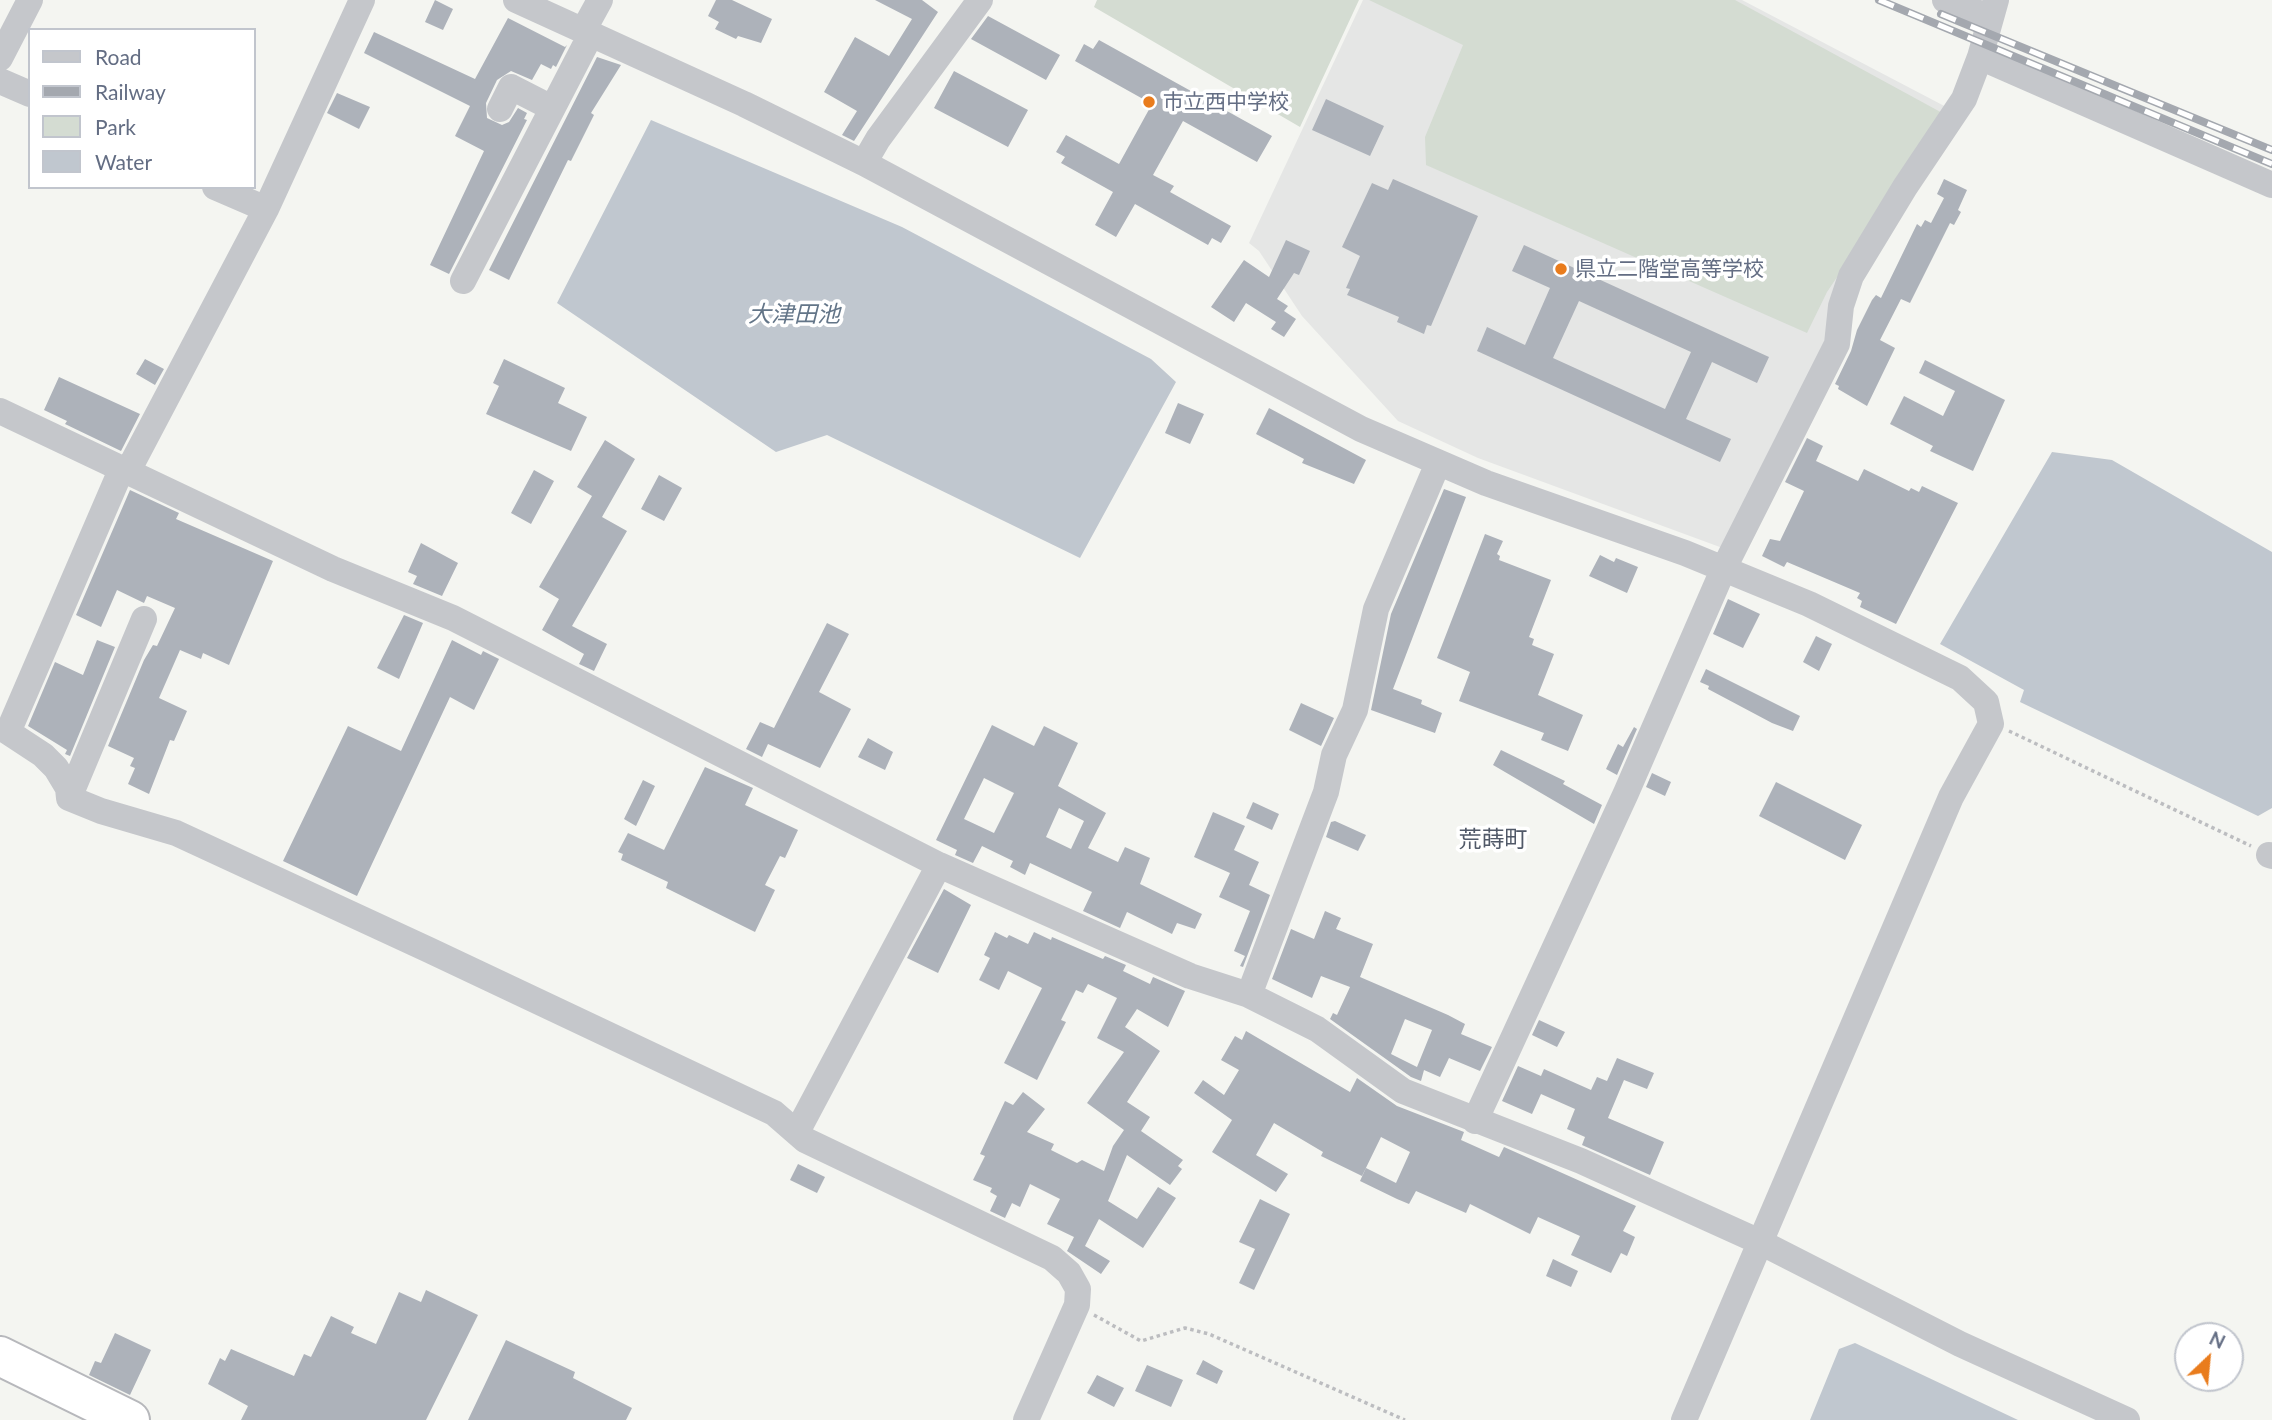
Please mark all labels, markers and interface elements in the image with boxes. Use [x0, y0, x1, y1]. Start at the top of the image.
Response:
legend [28, 28, 256, 189]
text: Road [95, 44, 142, 69]
text: Railway [95, 79, 166, 104]
place label: 市立西中学校 [1163, 89, 1289, 115]
marker: 市立西中学校 [1141, 94, 1157, 110]
text: Park [95, 114, 136, 139]
text: Water [95, 149, 152, 174]
place label: 県立二階堂高等学校 [1575, 256, 1764, 282]
marker: 県立二階堂高等学校 [1553, 261, 1569, 277]
water label: 大津田池 [748, 301, 840, 329]
district label: 荒蒔町 [1459, 826, 1527, 854]
north arrow [2174, 1322, 2244, 1392]
text: N [2206, 1326, 2229, 1353]

